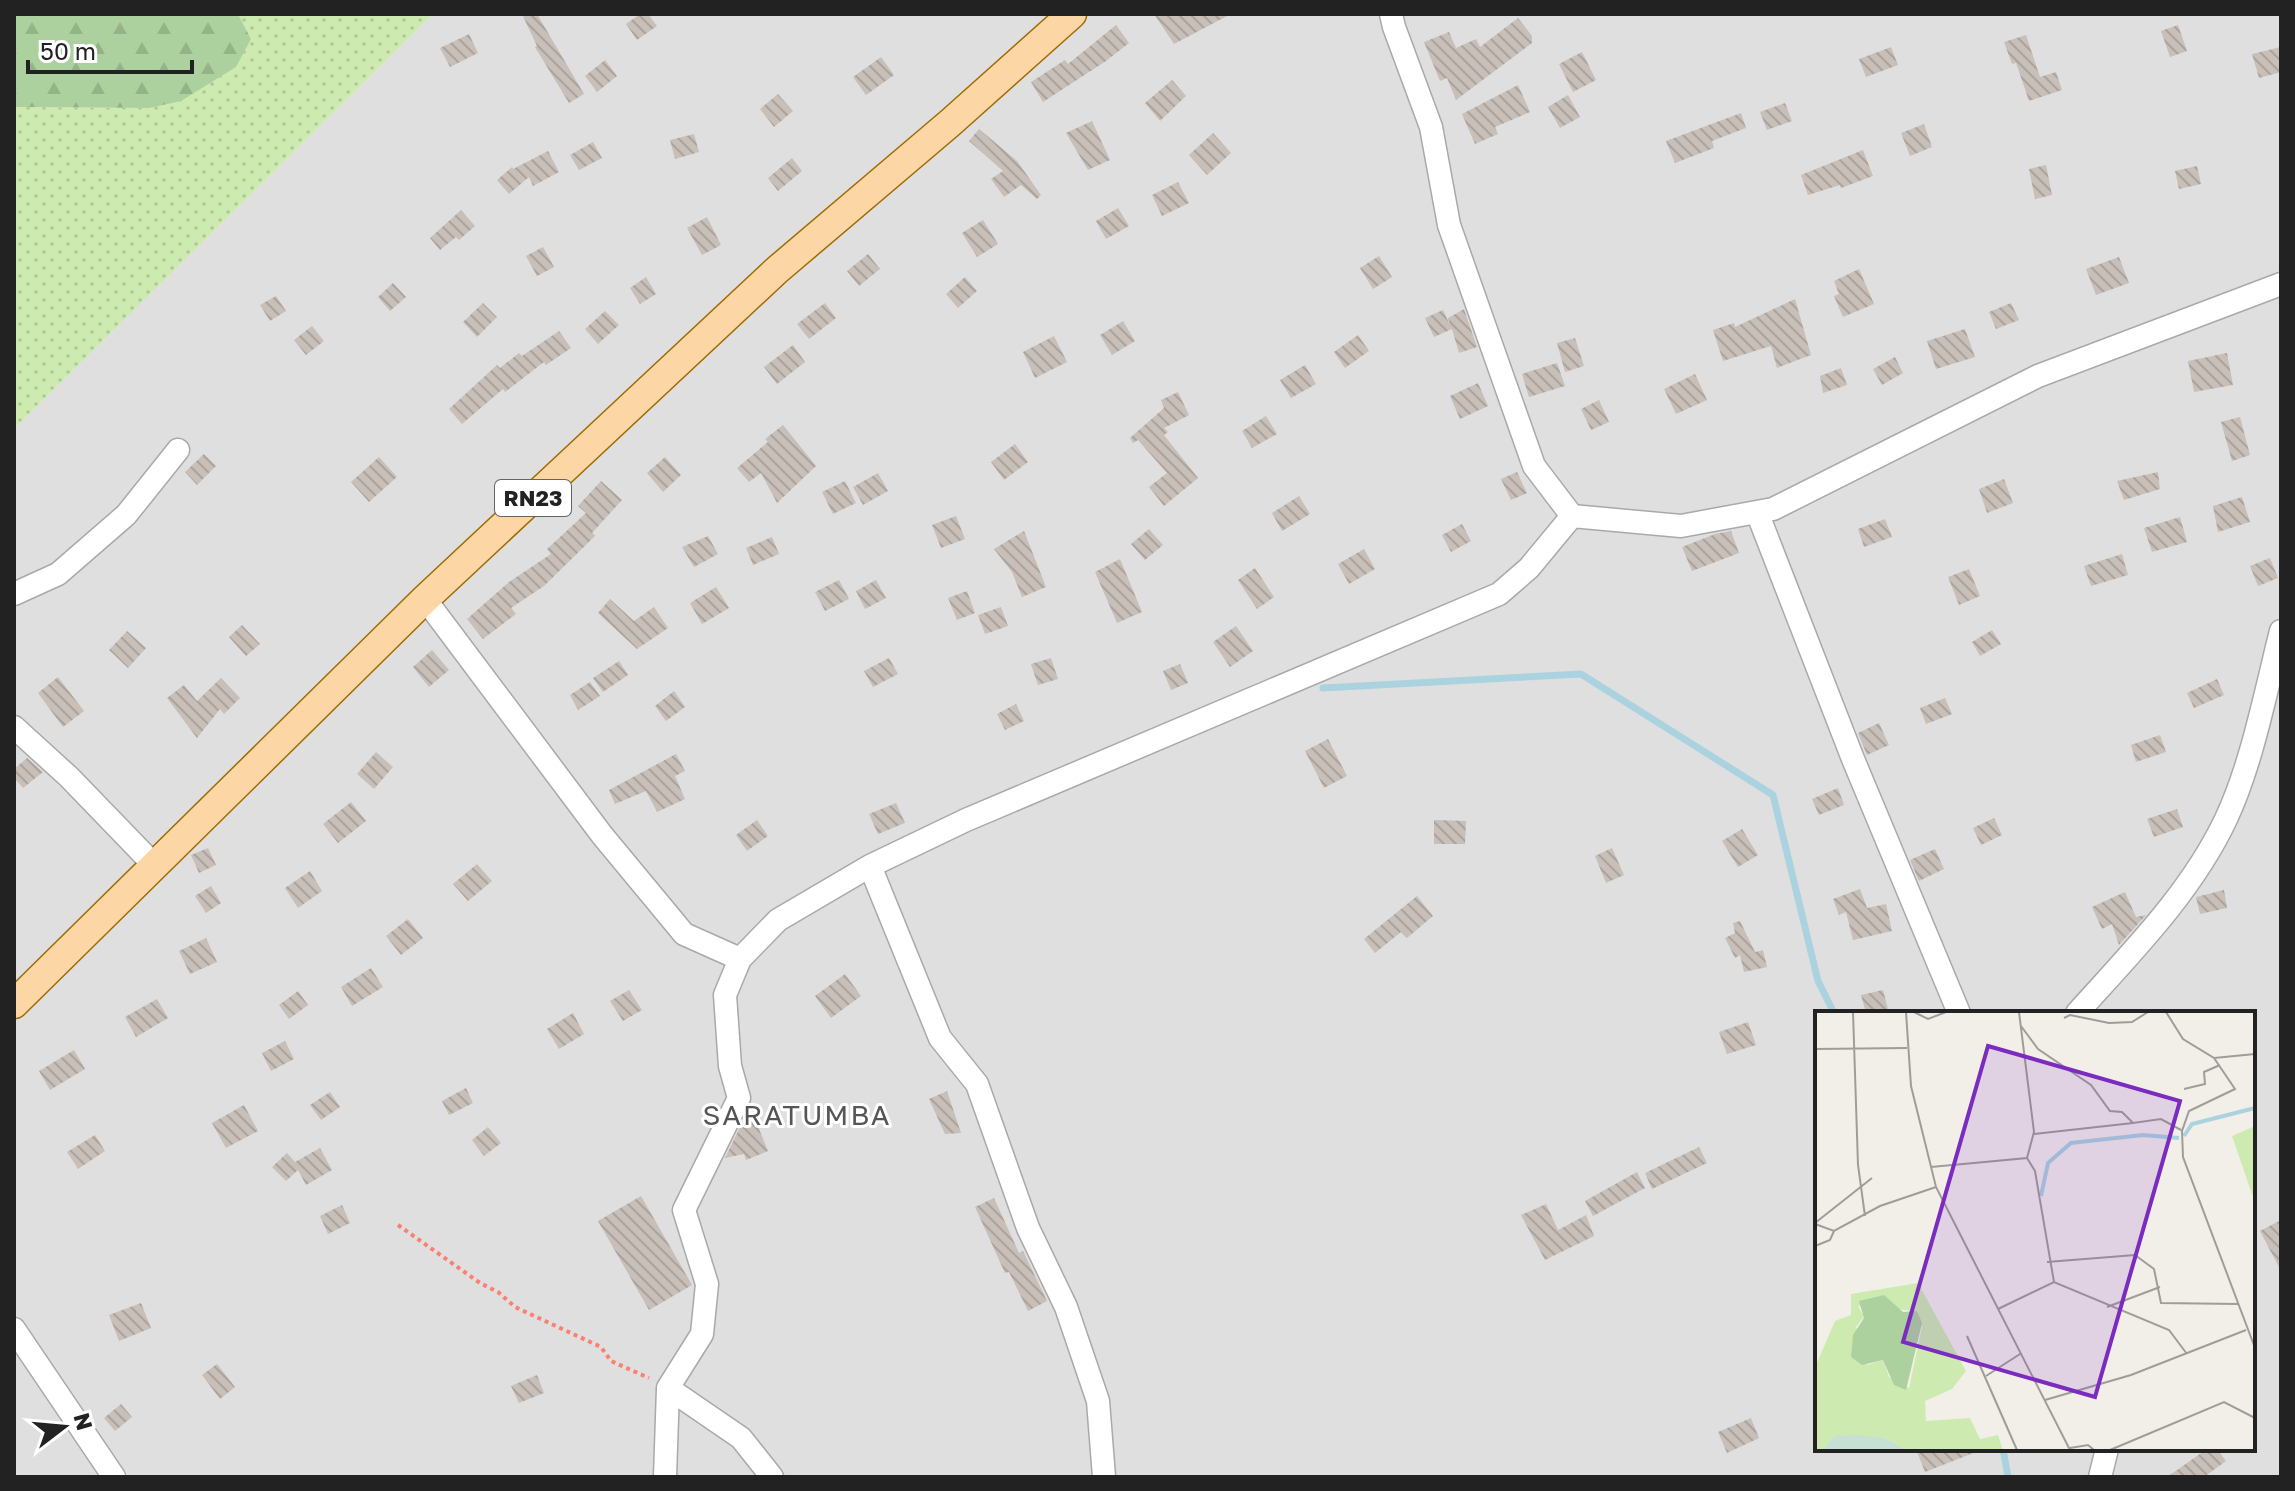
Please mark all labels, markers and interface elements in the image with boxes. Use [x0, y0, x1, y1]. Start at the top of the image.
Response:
scale bar [28, 24, 192, 74]
text: 50 m [40, 36, 96, 65]
road number: RN23 [495, 480, 571, 516]
inset map [1815, 1011, 2255, 1451]
district label: SARATUMBA [703, 1098, 891, 1131]
north arrow [24, 1387, 104, 1467]
text: N [68, 1410, 99, 1433]

